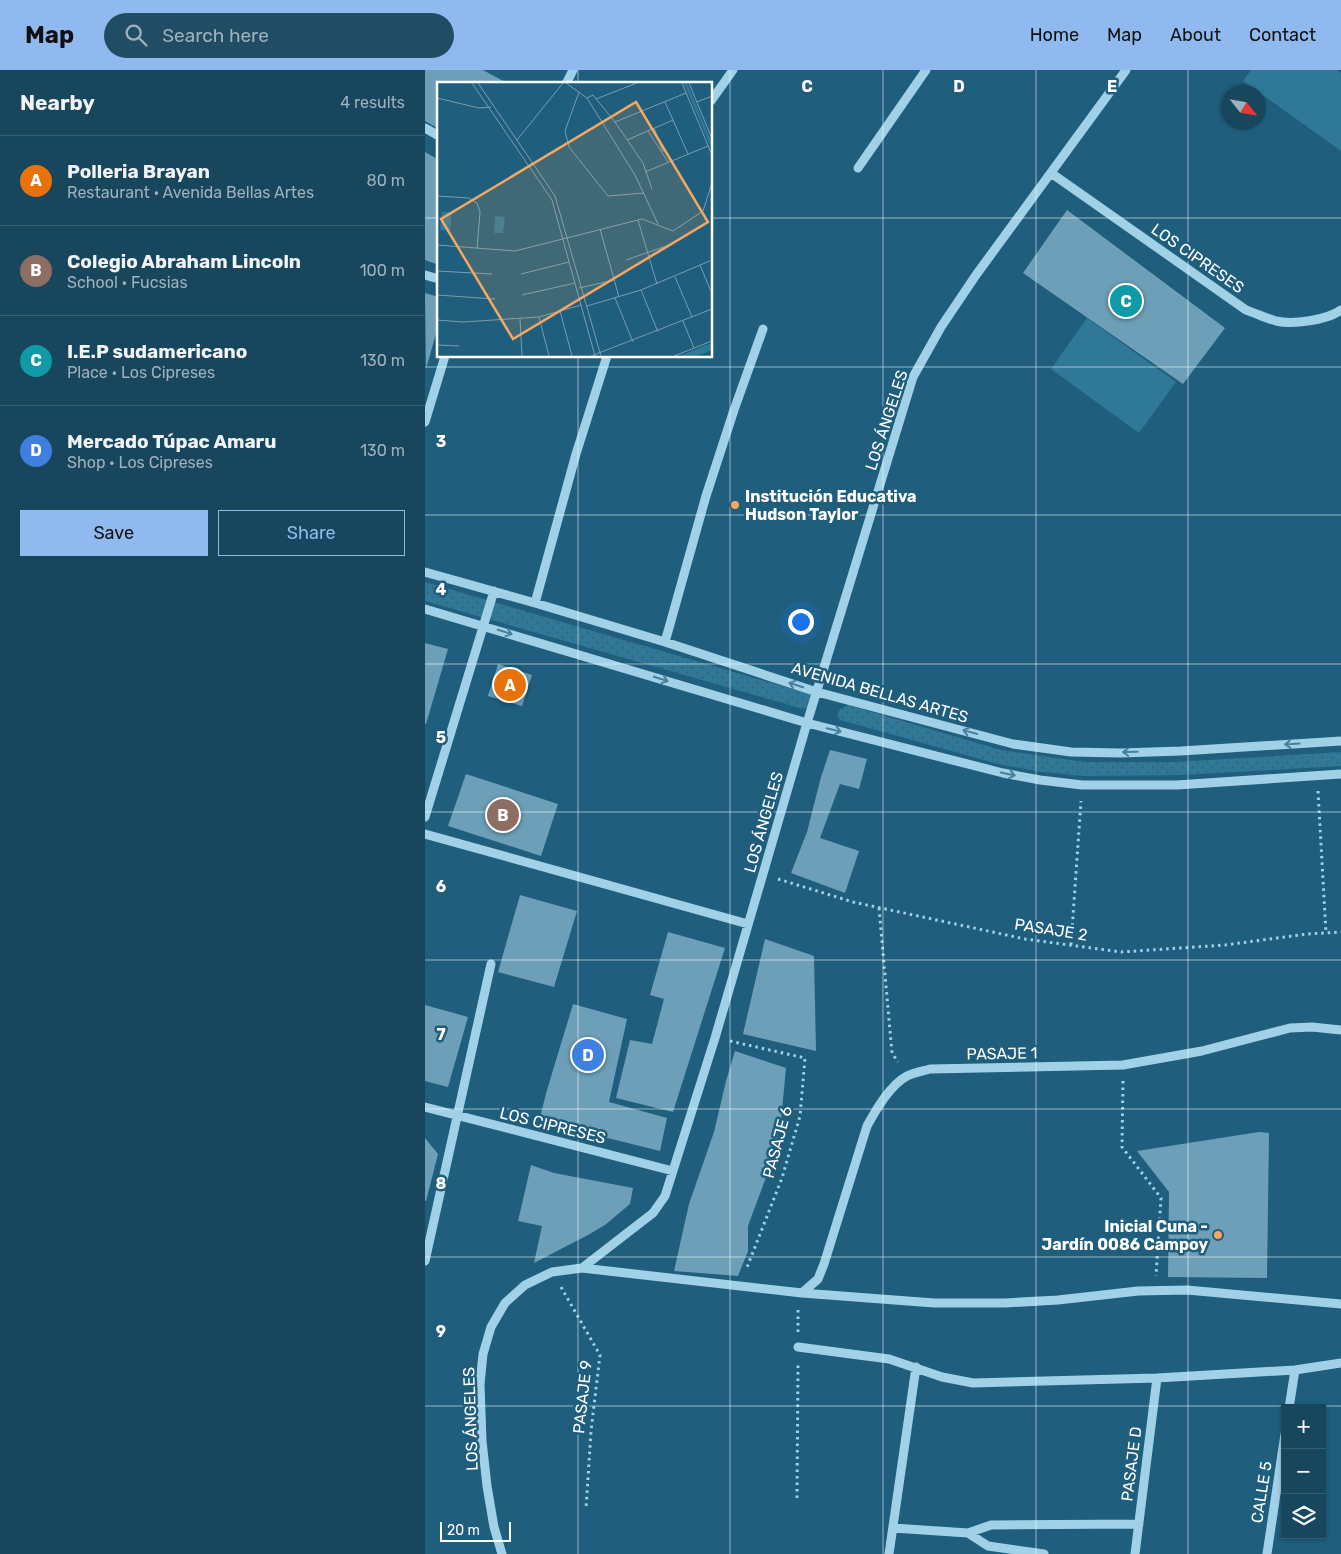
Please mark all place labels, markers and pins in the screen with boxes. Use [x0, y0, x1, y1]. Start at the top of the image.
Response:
pin: C [1110, 282, 1142, 320]
place label: Institución Educativa Hudson Taylor [745, 487, 917, 524]
marker: Institución Educativa Hudson Taylor [729, 499, 741, 511]
pin: A [494, 666, 526, 704]
pin: B [487, 796, 519, 834]
pin: D [572, 1036, 604, 1074]
place label: Inicial Cuna - Jardín 0086 Campoy [1041, 1217, 1208, 1254]
marker: Inicial Cuna - Jardín 0086 Campoy [1212, 1229, 1224, 1241]

